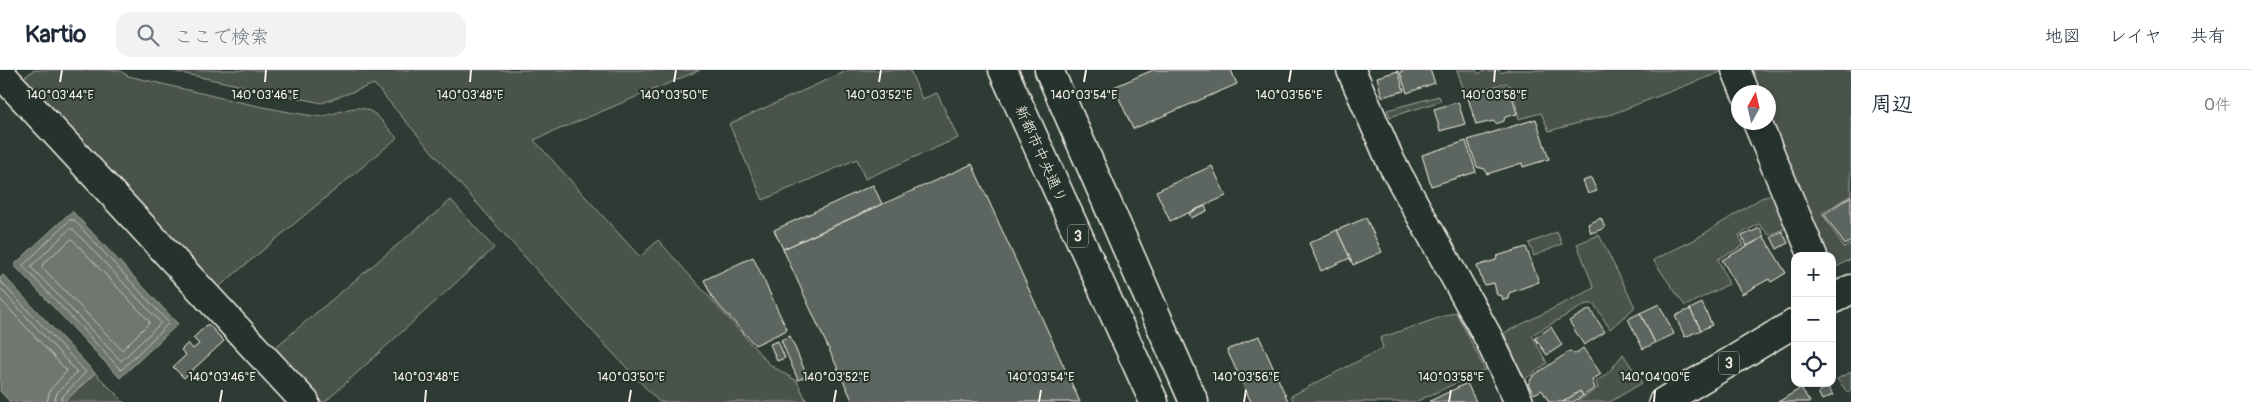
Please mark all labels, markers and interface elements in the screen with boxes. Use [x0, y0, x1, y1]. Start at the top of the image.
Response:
search box [116, 12, 466, 57]
text: Kartio [25, 20, 86, 49]
icon: search [134, 21, 162, 49]
text: ここで検索 [174, 25, 269, 49]
text: 地図 [2045, 25, 2081, 48]
text: レイヤ [2109, 25, 2162, 48]
text: 共有 [2190, 25, 2226, 48]
north arrow [1731, 85, 1776, 130]
text: 140°03'44"E [26, 88, 94, 103]
text: 140°03'46"E [231, 88, 299, 103]
text: 140°03'48"E [437, 88, 503, 103]
text: 140°03'50"E [640, 88, 708, 103]
text: 140°03'52"E [846, 88, 912, 103]
text: 140°03'54"E [1051, 88, 1117, 103]
text: 140°03'56"E [1256, 88, 1322, 103]
text: 140°03'58"E [1461, 88, 1527, 103]
text: 周辺 [1871, 91, 1913, 118]
text: 0件 [2204, 95, 2231, 115]
street label: 新都市中央通り [1011, 102, 1071, 206]
road number: 3 [1068, 224, 1088, 248]
map controls [1791, 252, 1836, 387]
button: + [1791, 252, 1836, 297]
button: − [1791, 297, 1836, 342]
button: locate [1791, 342, 1836, 387]
road number: 3 [1719, 352, 1739, 374]
text: 140°03'46"E [188, 370, 256, 385]
text: 140°03'48"E [393, 370, 459, 385]
text: 140°03'50"E [597, 370, 665, 385]
text: 140°03'52"E [803, 370, 869, 385]
text: 140°03'54"E [1008, 370, 1074, 385]
text: 140°03'56"E [1213, 370, 1279, 385]
text: 140°03'58"E [1418, 370, 1484, 385]
text: 140°04'00"E [1620, 370, 1690, 385]

